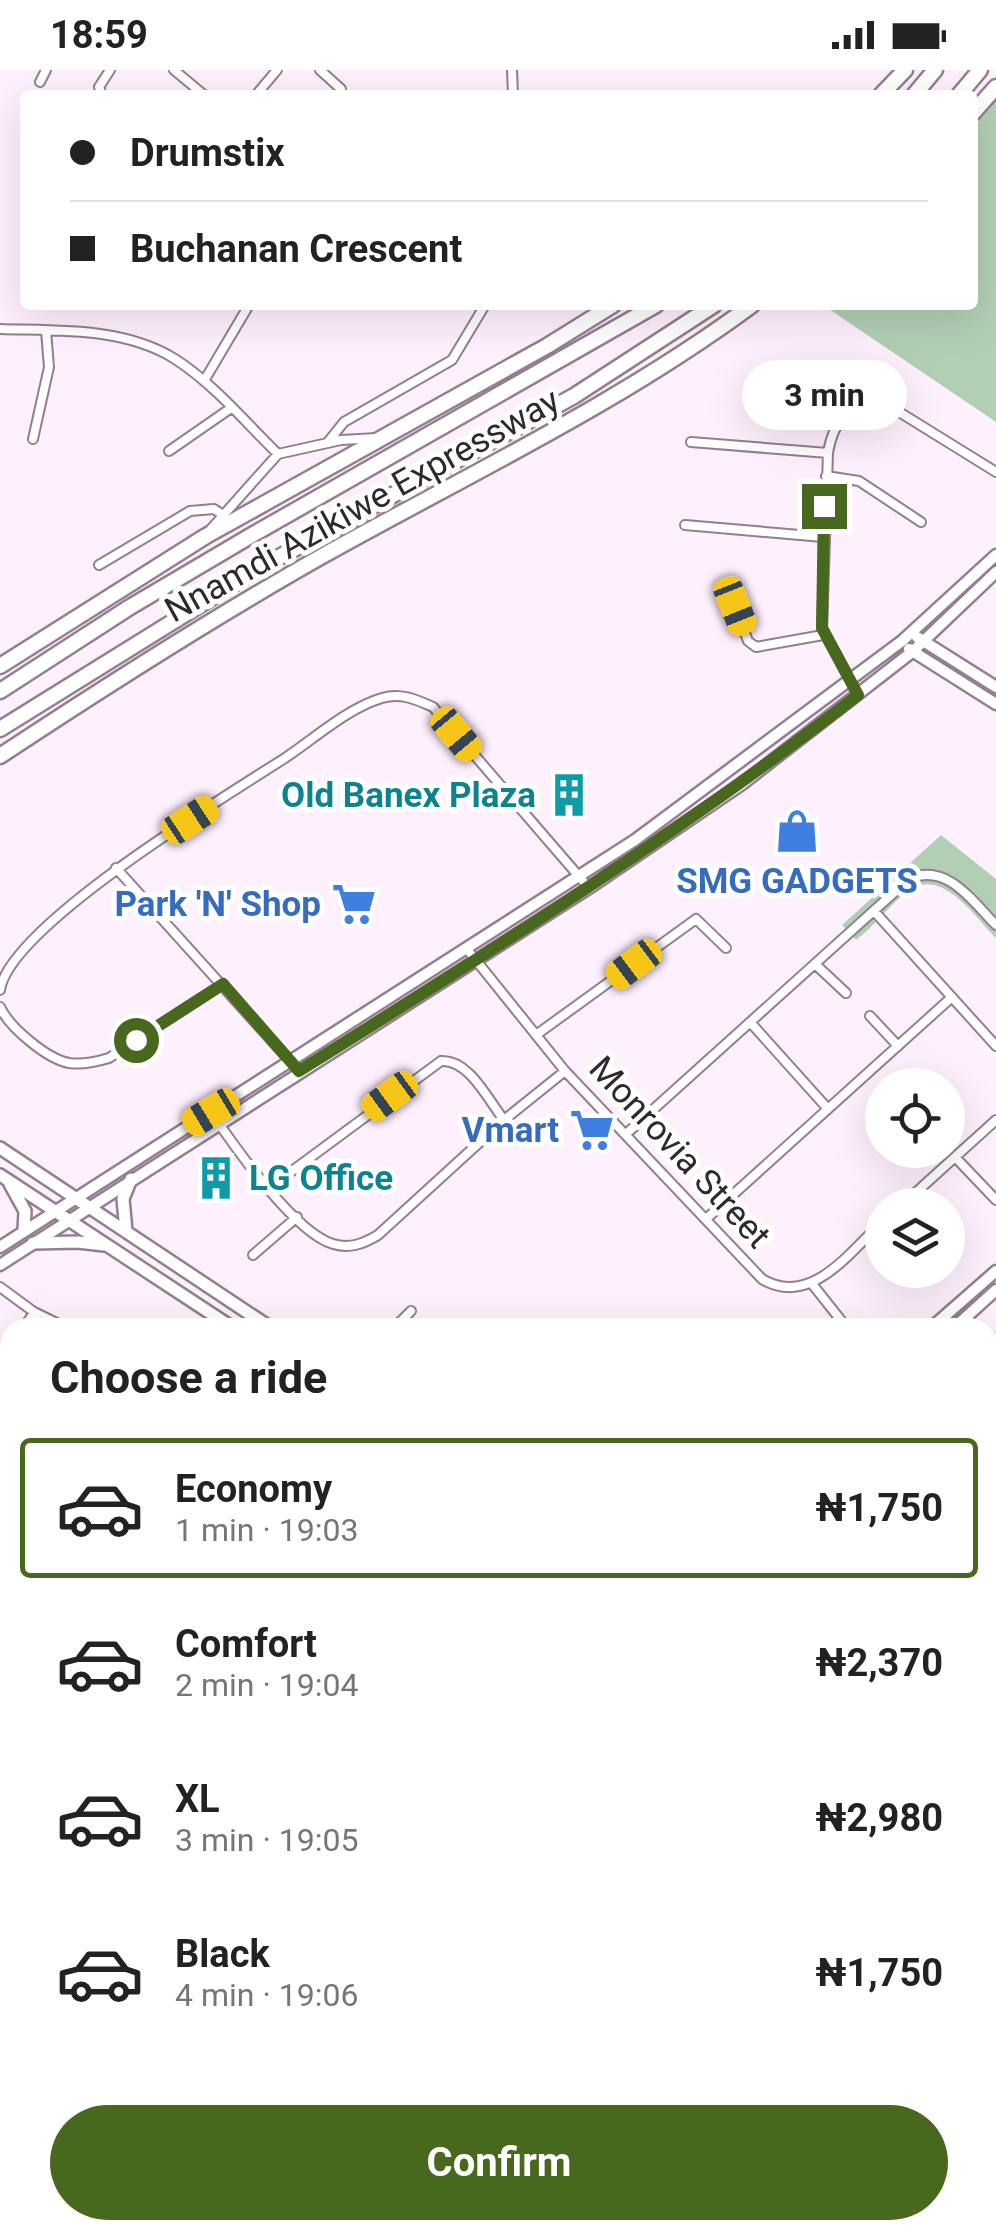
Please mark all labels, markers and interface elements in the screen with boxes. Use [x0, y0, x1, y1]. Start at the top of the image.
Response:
text: 18:59 [50, 13, 148, 57]
text: Drumstix [130, 131, 285, 175]
text: Buchanan Crescent [130, 227, 462, 271]
callout: 3 min [742, 361, 906, 431]
text: 3 min [784, 376, 865, 414]
street label: Nnamdi Azikiwe Expressway [158, 380, 567, 631]
route end [802, 484, 847, 529]
car [710, 573, 760, 639]
car [425, 701, 487, 767]
building icon: Old Banex Plaza [545, 771, 593, 819]
place label: Old Banex Plaza [281, 775, 536, 816]
car [157, 791, 223, 849]
shop icon: SMG GADGETS [773, 807, 821, 855]
place label: SMG GADGETS [676, 861, 918, 902]
supermarket icon: Park 'N' Shop [330, 880, 378, 928]
place label: Park 'N' Shop [114, 884, 321, 925]
car [601, 934, 667, 994]
route start [114, 1018, 159, 1063]
street label: Monrovia Street [581, 1048, 779, 1256]
car [357, 1066, 423, 1126]
map controls [865, 1068, 965, 1288]
button: locate [865, 1068, 965, 1168]
car [178, 1084, 244, 1140]
supermarket icon: Vmart [568, 1106, 616, 1154]
place label: Vmart [462, 1110, 559, 1151]
building icon: LG Office [192, 1154, 240, 1202]
place label: LG Office [249, 1158, 393, 1199]
button: layers [865, 1188, 965, 1288]
text: Choose a ride [50, 1351, 327, 1404]
icon: car [55, 1463, 145, 1553]
text: Economy [175, 1467, 332, 1511]
text: ₦1,750 [816, 1486, 943, 1530]
text: 1 min · 19:03 [175, 1511, 358, 1549]
icon: car [55, 1618, 145, 1708]
text: Comfort [175, 1622, 317, 1666]
text: ₦2,370 [816, 1641, 943, 1685]
text: 2 min · 19:04 [175, 1666, 358, 1704]
icon: car [55, 1773, 145, 1863]
text: XL [175, 1777, 220, 1821]
text: ₦2,980 [816, 1796, 943, 1840]
text: 3 min · 19:05 [175, 1821, 358, 1859]
icon: car [55, 1928, 145, 2018]
text: Black [175, 1932, 270, 1976]
text: ₦1,750 [816, 1951, 943, 1995]
text: 4 min · 19:06 [175, 1976, 358, 2014]
button: Confirm [50, 2105, 948, 2220]

